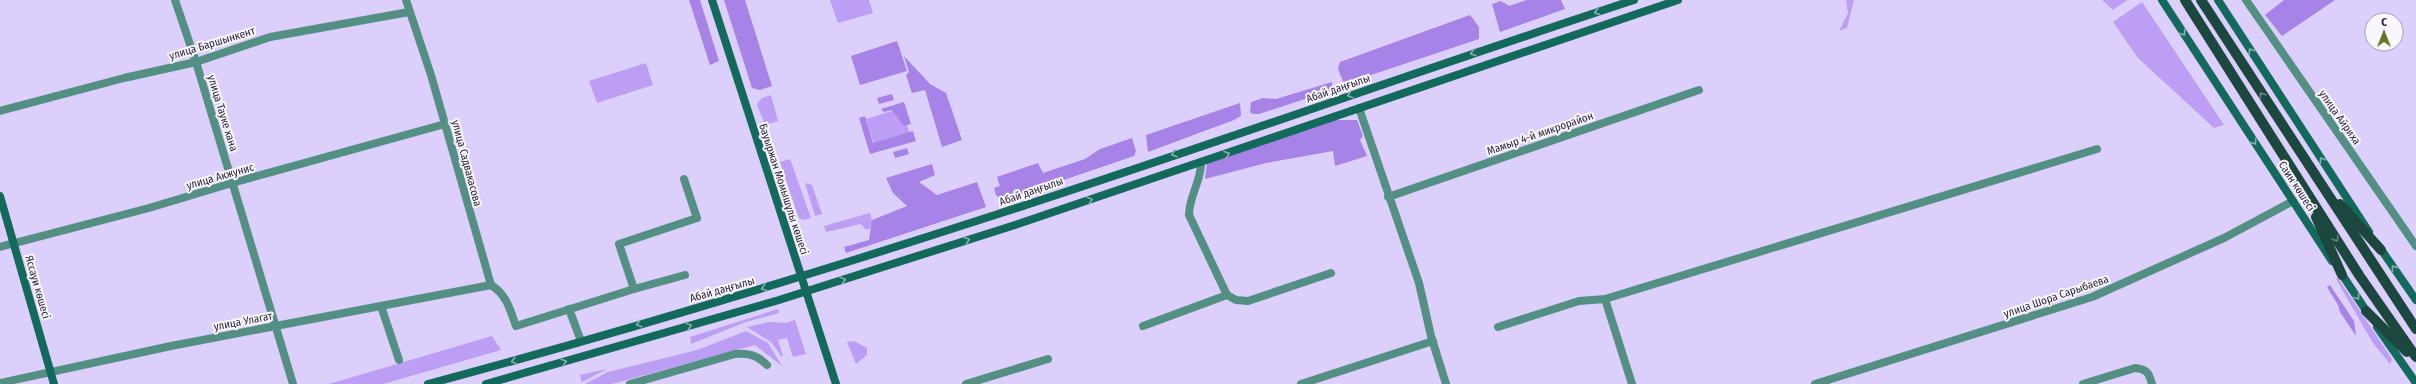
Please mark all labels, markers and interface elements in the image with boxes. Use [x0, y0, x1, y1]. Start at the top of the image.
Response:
one-way arrow [1594, 7, 1601, 16]
north arrow [2364, 12, 2404, 52]
text: С [2381, 16, 2387, 29]
street label: улица Баршынкент [168, 24, 257, 63]
one-way arrow [2179, 29, 2186, 36]
one-way arrow [1470, 48, 1477, 57]
one-way arrow [2248, 48, 2256, 55]
street label: Абай даңғылы [1304, 71, 1372, 105]
street label: улица Тауке хана [205, 73, 240, 153]
street label: улица Айриха [2316, 87, 2363, 147]
one-way arrow [1347, 90, 1354, 99]
one-way arrow [2260, 93, 2267, 100]
street label: Мамыр 4-й микрорайон [1485, 109, 1595, 158]
street label: улица Садвакасова [449, 119, 484, 208]
street label: Бауыржан Момышұлы көшесі [756, 122, 811, 257]
one-way arrow [2249, 138, 2257, 145]
one-way arrow [1171, 150, 1178, 158]
one-way arrow [1223, 150, 1230, 158]
one-way arrow [2320, 157, 2327, 164]
street label: Саин көшесі [2276, 159, 2318, 214]
street label: улица Акжунис [185, 161, 256, 192]
street label: Абай даңғылы [997, 174, 1065, 208]
one-way arrow [1087, 196, 1094, 204]
one-way arrow [2331, 235, 2339, 242]
one-way arrow [963, 236, 970, 245]
street label: Яссауи көшесі [22, 254, 53, 321]
one-way arrow [2392, 266, 2399, 273]
street label: улица Шора Сарыбаева [2002, 272, 2110, 321]
street label: Абай даңғылы [688, 274, 756, 305]
one-way arrow [839, 276, 846, 284]
one-way arrow [761, 283, 768, 292]
one-way arrow [2352, 293, 2359, 300]
street label: улица Улагат [213, 309, 274, 334]
one-way arrow [636, 319, 643, 328]
one-way arrow [685, 322, 692, 331]
one-way arrow [511, 356, 518, 365]
one-way arrow [560, 358, 567, 367]

